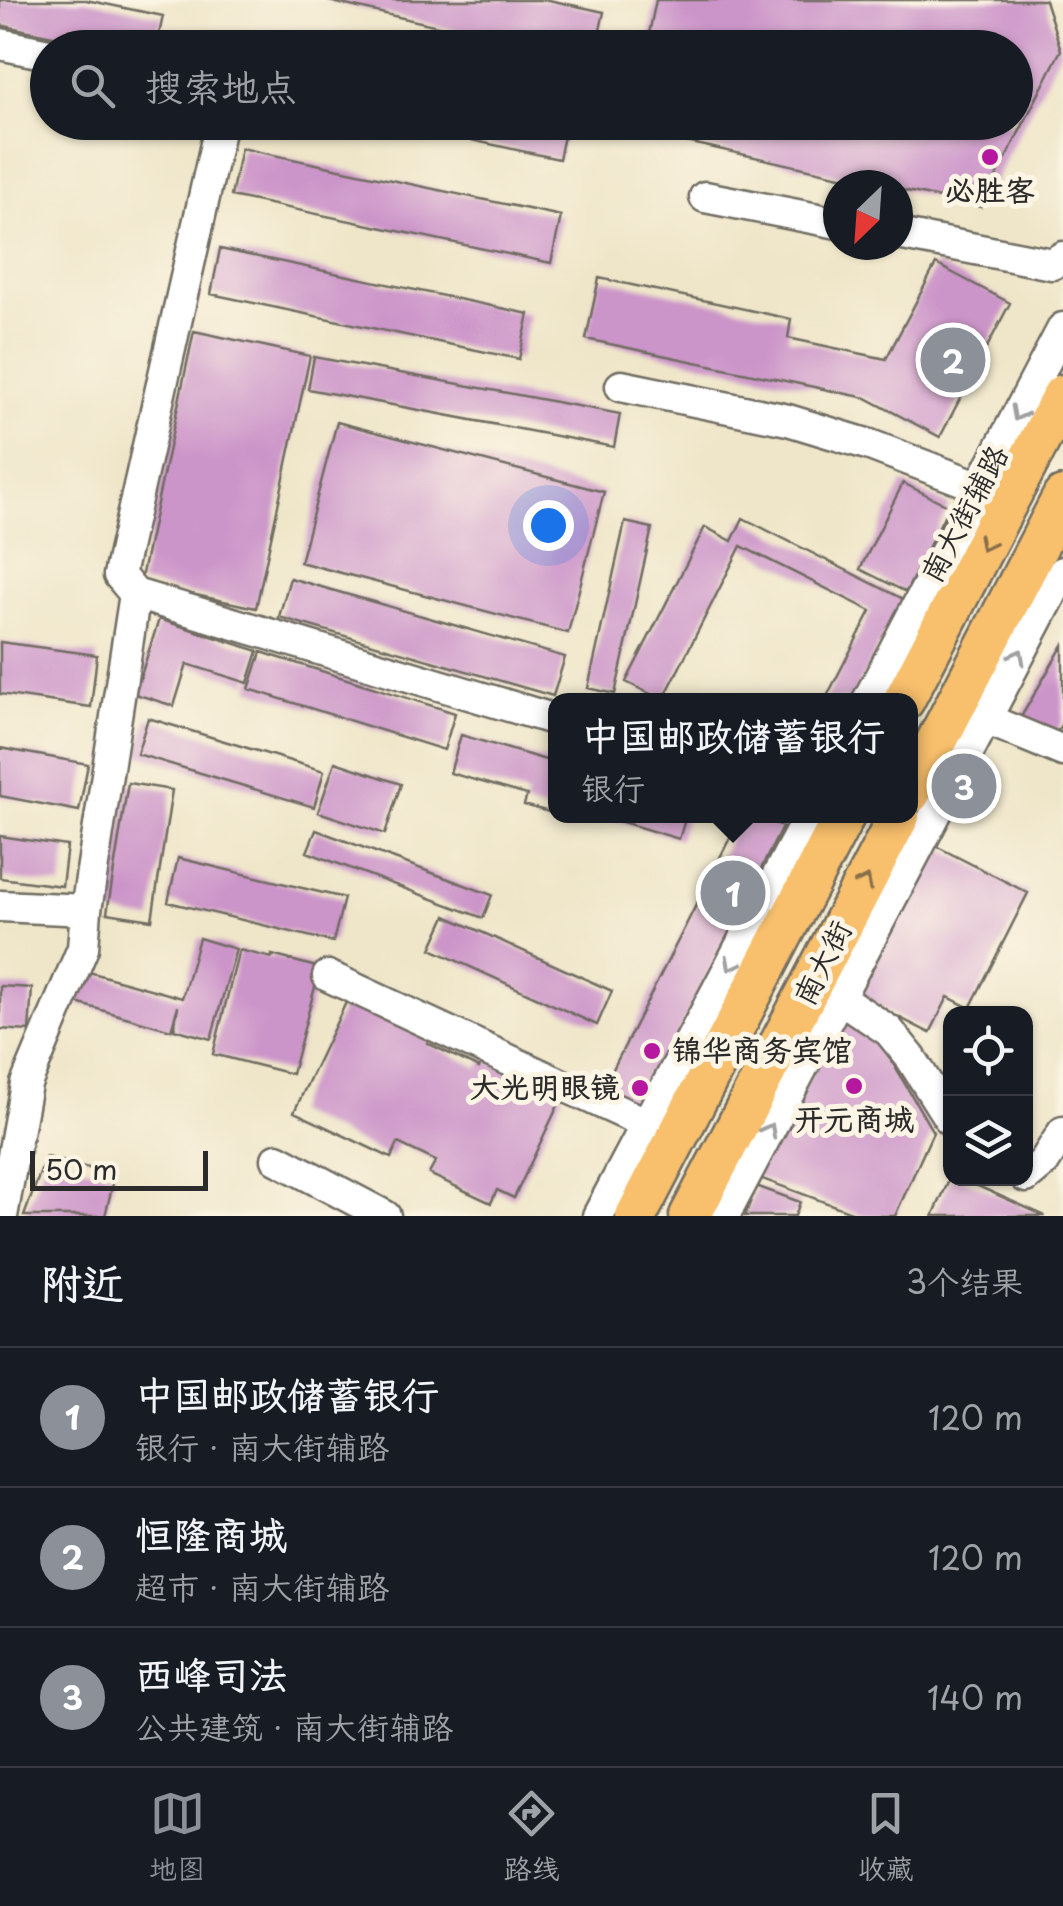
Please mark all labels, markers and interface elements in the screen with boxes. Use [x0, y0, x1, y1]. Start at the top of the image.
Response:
search box [30, 30, 1033, 140]
text: 搜索地点 [145, 57, 297, 114]
icon: search [65, 58, 120, 113]
marker: 必胜客 [979, 146, 1001, 168]
place label: 必胜客 [945, 166, 1035, 211]
north arrow [823, 170, 913, 260]
pin: 2 [920, 322, 986, 398]
one-way arrow [1010, 404, 1030, 422]
street label: 南大街辅路 [908, 436, 1018, 590]
your location [523, 500, 574, 551]
one-way arrow [978, 533, 997, 551]
one-way arrow [1006, 648, 1025, 667]
popup [548, 693, 918, 823]
text: 中国邮政储蓄银行 [581, 706, 885, 763]
pin: 3 [932, 748, 996, 824]
text: 银行 [581, 763, 645, 811]
pin: 1 [700, 856, 766, 930]
one-way arrow [853, 874, 872, 892]
street label: 南大街 [780, 912, 861, 1012]
one-way arrow [725, 954, 744, 972]
map controls [943, 1006, 1033, 1186]
button: locate [943, 1006, 1033, 1096]
place label: 锦华商务宾馆 [672, 1026, 852, 1071]
marker: 锦华商务宾馆 [641, 1040, 663, 1062]
place label: 大光明眼镜 [470, 1063, 620, 1108]
marker: 开元商城 [843, 1075, 865, 1097]
marker: 大光明眼镜 [629, 1077, 651, 1099]
place label: 开元商城 [794, 1095, 914, 1140]
button: layers [943, 1096, 1033, 1186]
one-way arrow [757, 1122, 777, 1140]
scale bar [30, 1146, 208, 1190]
text: 50 m [45, 1147, 118, 1190]
text: 附近 [40, 1250, 124, 1313]
text: 3个结果 [906, 1257, 1023, 1305]
text: 中国邮政储蓄银行 [135, 1365, 439, 1422]
text: 1 [65, 1393, 80, 1441]
text: 120 m [928, 1393, 1023, 1441]
text: 银行 · 南大街辅路 [135, 1422, 389, 1470]
text: 恒隆商城 [135, 1505, 287, 1562]
text: 2 [61, 1533, 84, 1581]
text: 120 m [928, 1533, 1023, 1581]
text: 超市 · 南大街辅路 [135, 1562, 389, 1610]
text: 西峰司法 [135, 1645, 287, 1702]
text: 3 [62, 1673, 83, 1721]
text: 140 m [927, 1673, 1023, 1721]
text: 公共建筑 · 南大街辅路 [135, 1702, 453, 1750]
tab: 地图 [149, 1786, 205, 1889]
tab: 路线 [503, 1786, 560, 1889]
tab: 收藏 [858, 1786, 914, 1889]

